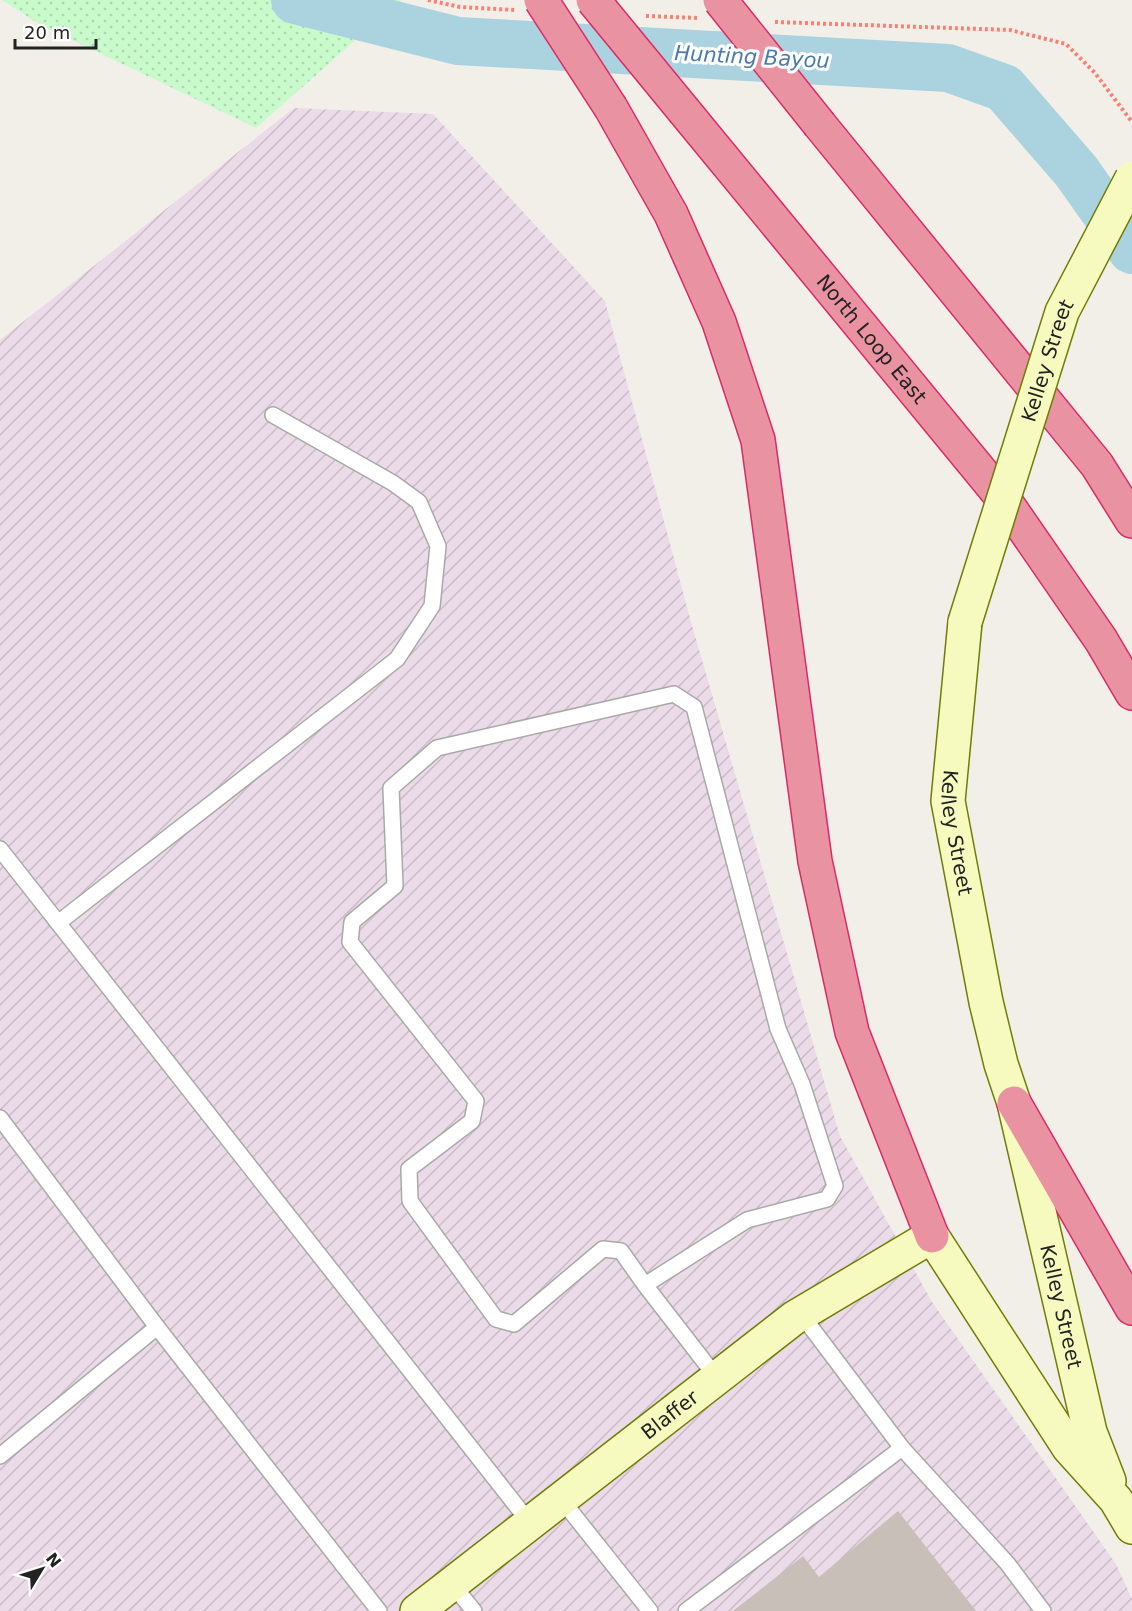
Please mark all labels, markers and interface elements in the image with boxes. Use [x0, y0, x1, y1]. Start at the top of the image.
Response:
scale bar [15, 12, 96, 50]
text: 20 m [24, 22, 70, 43]
water label: Hunting Bayou [674, 41, 830, 73]
street label: North Loop East [812, 270, 932, 409]
street label: Kelley Street [1016, 295, 1079, 425]
street label: Kelley Street [936, 769, 978, 897]
street label: Kelley Street [1035, 1242, 1087, 1371]
street label: Blaffer [636, 1384, 704, 1444]
north arrow [12, 1539, 72, 1599]
text: N [42, 1549, 65, 1571]

